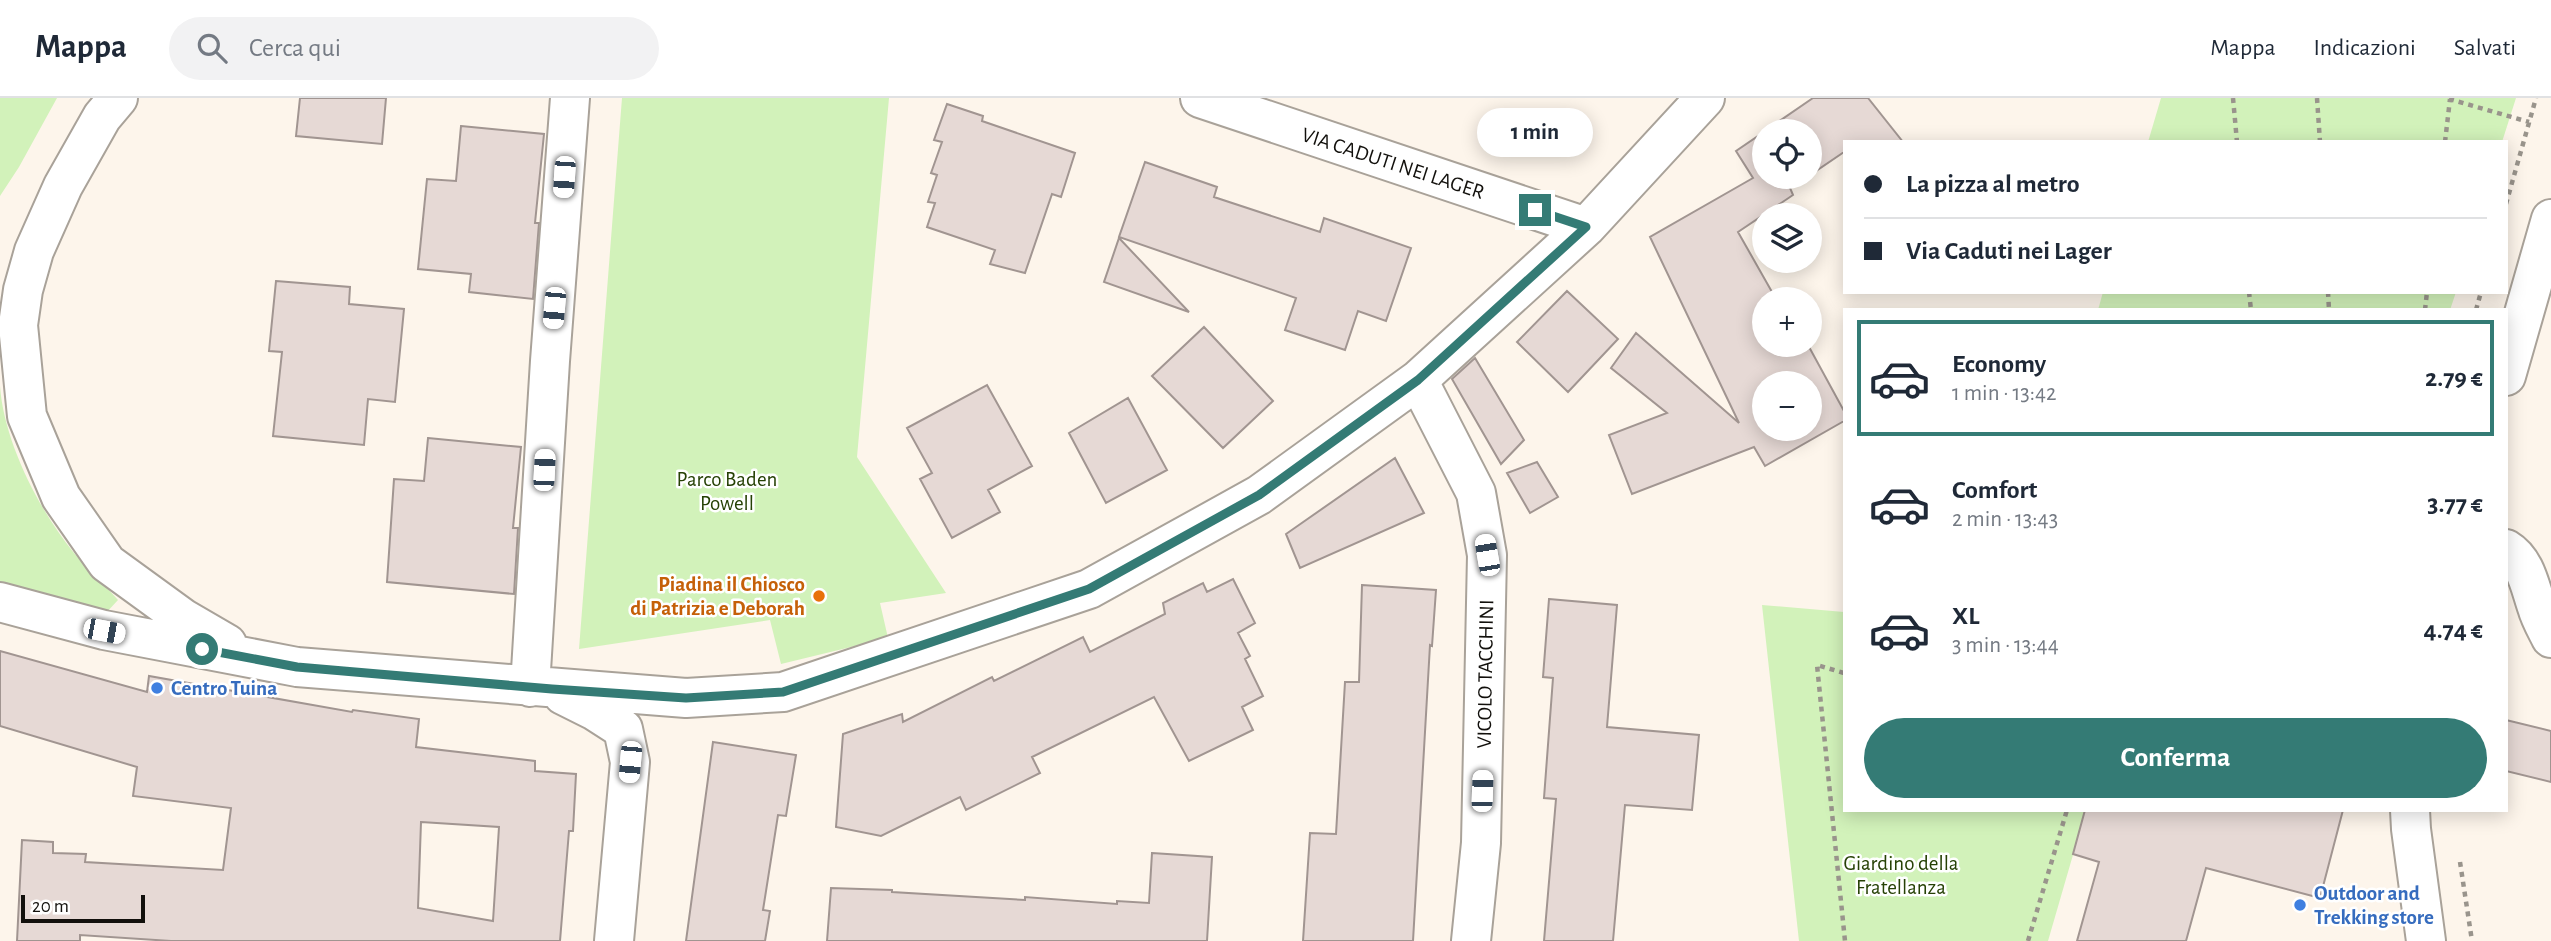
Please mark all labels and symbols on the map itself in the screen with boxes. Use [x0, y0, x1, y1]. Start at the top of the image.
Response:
callout: 1 min [1477, 108, 1593, 158]
street label: VIA CADUTI NEI LAGER [1299, 124, 1487, 203]
car [553, 155, 576, 199]
route end [1519, 194, 1551, 226]
car [542, 286, 567, 330]
car [533, 448, 556, 492]
park label: Parco Baden Powell [677, 469, 777, 514]
car [1474, 532, 1501, 578]
place label: Piadina il Chiosco di Patrizia e Deborah [630, 574, 805, 619]
marker: Piadina il Chiosco di Patrizia e Deborah [811, 588, 827, 604]
street label: VICOLO TACCHINI [1474, 599, 1497, 749]
car [82, 617, 127, 645]
route start [186, 633, 218, 665]
place label: Centro Tuina [171, 678, 277, 699]
marker: Centro Tuina [149, 680, 165, 696]
car [618, 740, 643, 784]
car [1471, 770, 1494, 812]
park label: Giardino della Fratellanza [1843, 853, 1959, 898]
place label: Outdoor and Trekking store [2314, 883, 2434, 928]
scale bar [21, 892, 145, 924]
marker: Outdoor and Trekking store [2292, 897, 2308, 913]

